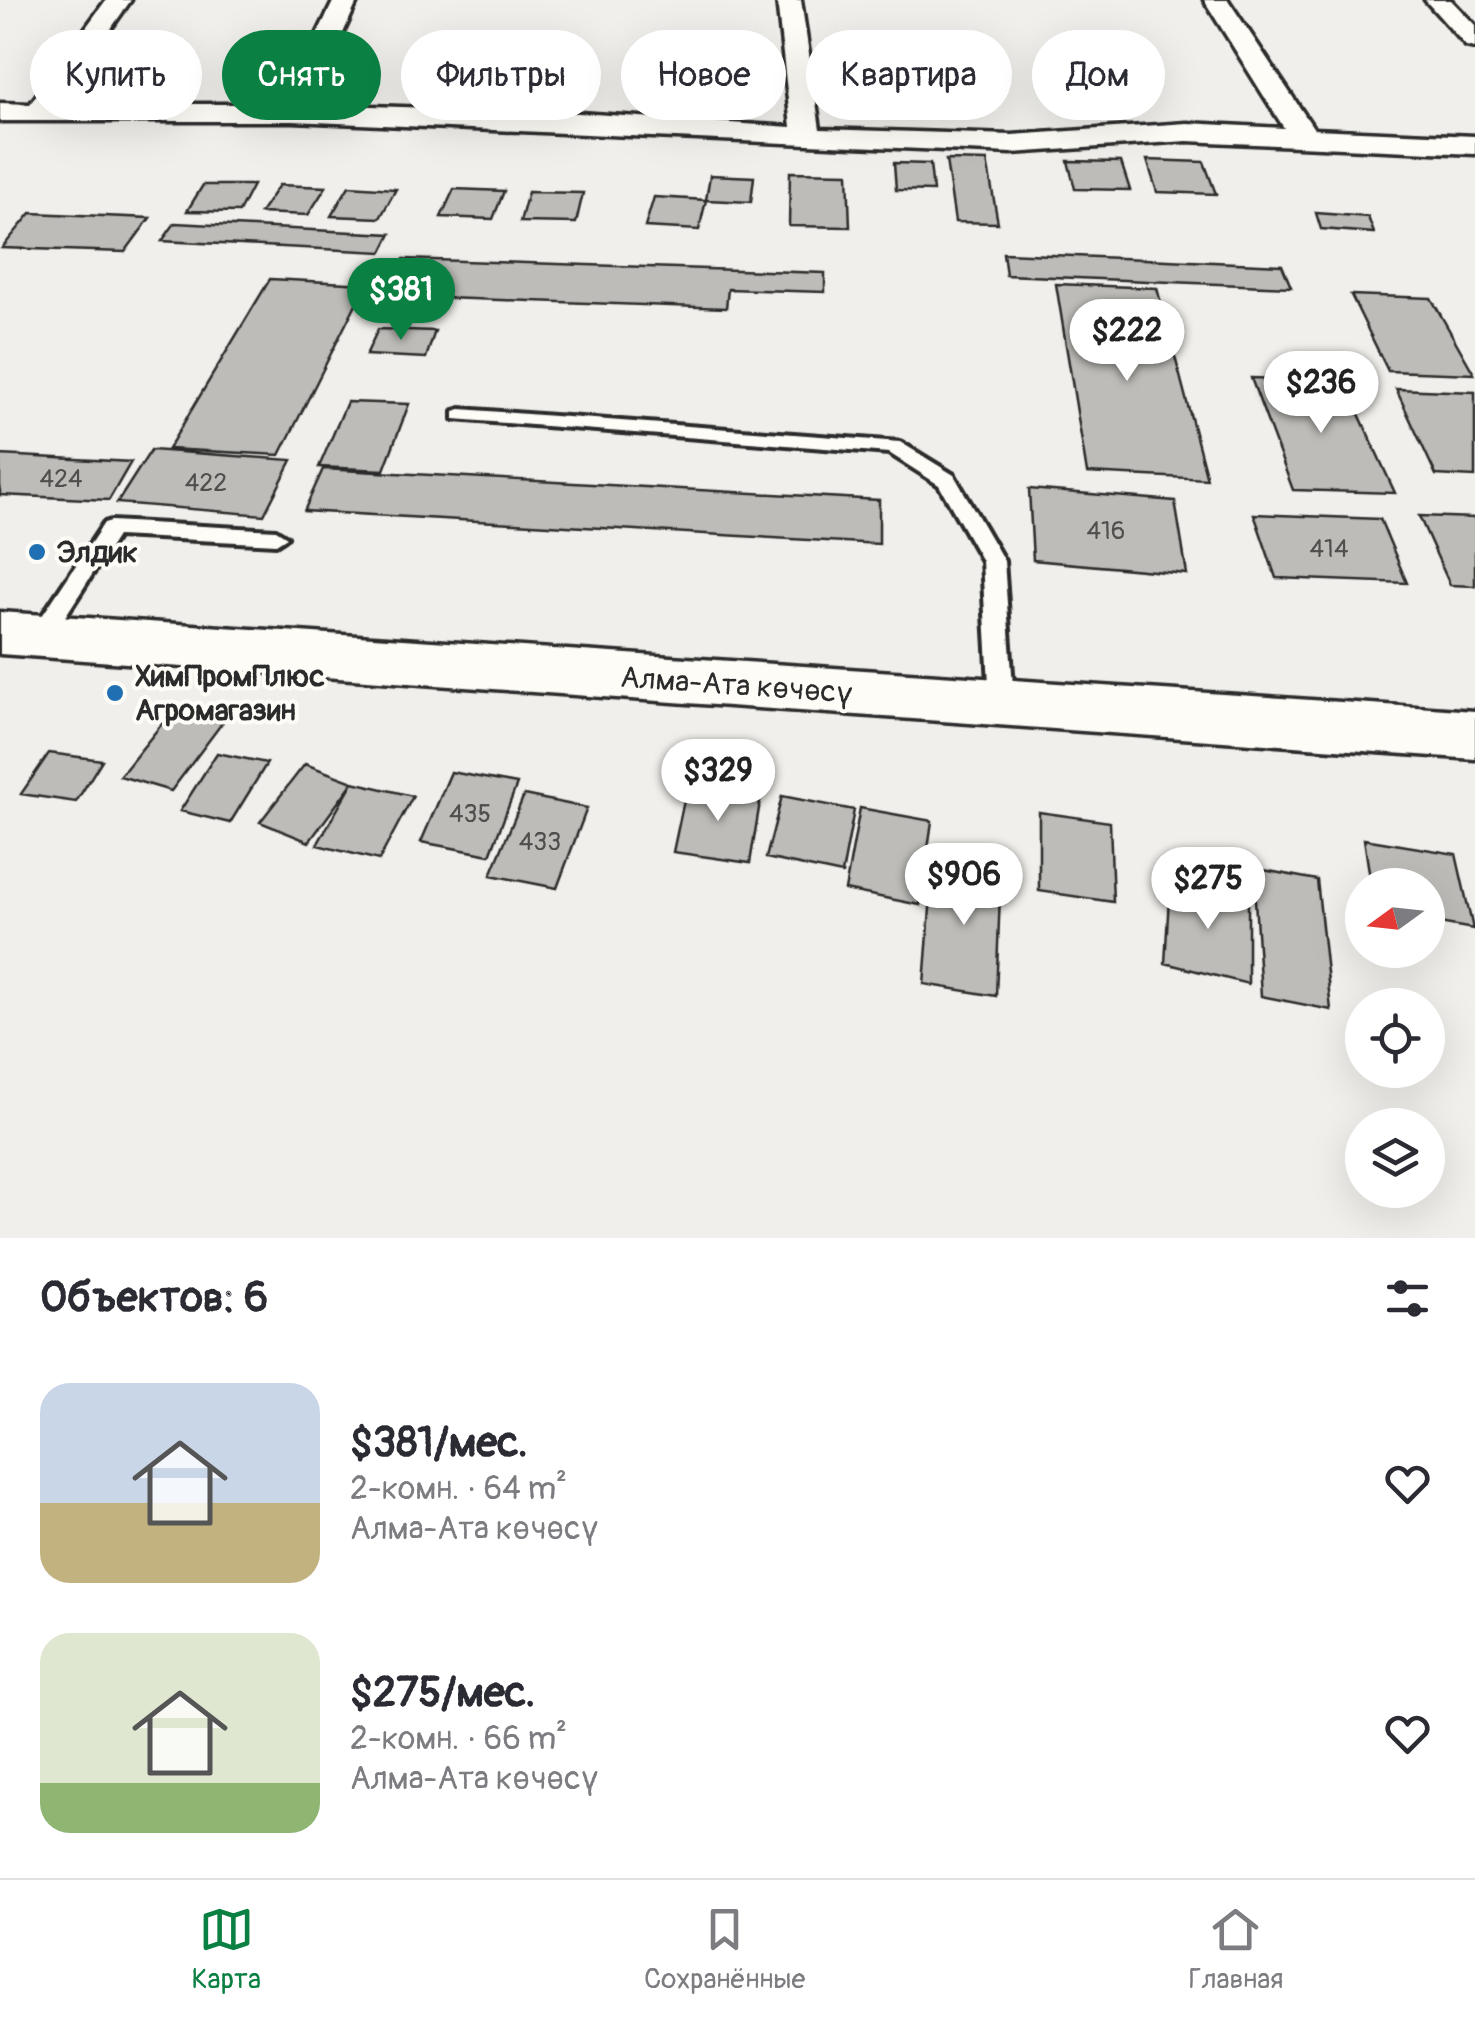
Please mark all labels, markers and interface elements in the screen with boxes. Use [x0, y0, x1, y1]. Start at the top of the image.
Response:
chip: Купить [30, 30, 202, 120]
chip: Снять [222, 30, 381, 120]
chip: Фильтры [401, 30, 601, 120]
chip: Новое [621, 30, 786, 120]
chip: Квартира [806, 30, 1012, 120]
chip: Дом [1032, 30, 1165, 120]
pin: $381 [342, 258, 460, 343]
text: $381 [369, 270, 433, 310]
pin: $222 [1068, 299, 1186, 384]
text: $222 [1091, 311, 1163, 351]
pin: $236 [1262, 351, 1380, 436]
text: $236 [1286, 363, 1356, 403]
house number: 424 [40, 464, 82, 495]
house number: 422 [185, 468, 227, 499]
house number: 416 [1087, 516, 1125, 547]
place label: Элдик [57, 534, 138, 571]
house number: 414 [1310, 534, 1348, 565]
marker: Элдик [26, 541, 48, 563]
place label: ХимПромПлюс Агромагазин [135, 658, 325, 729]
street label: Алма-Ата көчөсү [619, 659, 855, 712]
marker: ХимПромПлюс Агромагазин [104, 682, 126, 704]
pin: $329 [659, 739, 777, 824]
text: $329 [683, 751, 753, 791]
house number: 435 [449, 799, 491, 830]
house number: 433 [519, 827, 561, 858]
pin: $906 [905, 843, 1023, 928]
pin: $275 [1149, 847, 1267, 932]
text: $906 [927, 855, 1001, 895]
text: $275 [1173, 859, 1243, 899]
north arrow [1345, 868, 1445, 968]
map controls [1345, 868, 1445, 1208]
button: locate [1345, 988, 1445, 1088]
button: layers [1345, 1108, 1445, 1208]
icon: filters [1380, 1271, 1435, 1326]
text: Объектов: 6 [40, 1272, 268, 1324]
text: $381/мес. [350, 1417, 528, 1469]
icon: home [120, 1423, 240, 1543]
icon: heart [1380, 1456, 1435, 1511]
text: 2-комн. · 64 m² [350, 1469, 567, 1509]
text: Алма-Ата көчөсү [350, 1509, 599, 1549]
text: $275/мес. [350, 1667, 535, 1719]
icon: home [120, 1673, 240, 1793]
icon: heart [1380, 1706, 1435, 1761]
text: 2-комн. · 66 m² [350, 1719, 567, 1759]
text: Алма-Ата көчөсү [350, 1759, 599, 1799]
tab: Карта [192, 1902, 261, 1997]
tab: Сохранённые [644, 1902, 805, 1997]
tab: Главная [1188, 1902, 1283, 1997]

